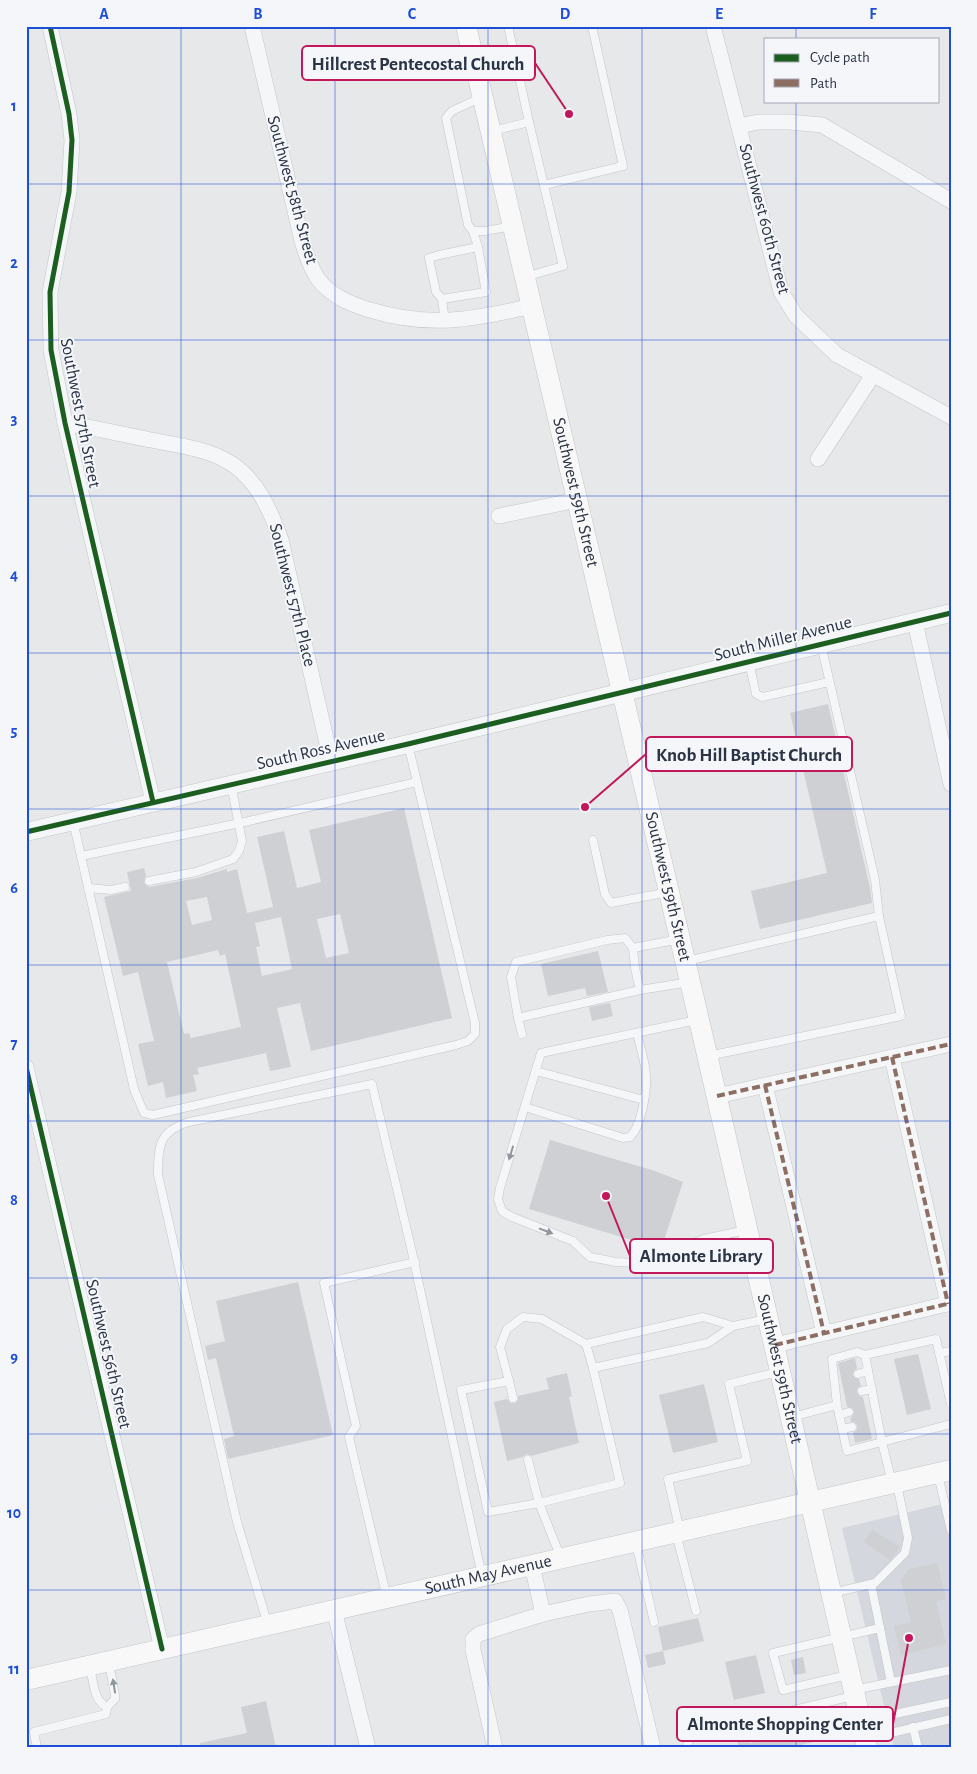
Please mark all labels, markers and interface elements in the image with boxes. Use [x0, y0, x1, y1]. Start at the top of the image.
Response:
text: A [99, 6, 109, 22]
text: B [253, 6, 263, 22]
text: C [408, 6, 417, 22]
text: D [560, 6, 571, 22]
text: E [715, 6, 723, 22]
text: F [869, 6, 877, 22]
legend [764, 38, 940, 102]
callout: Hillcrest Pentecostal Church [302, 46, 535, 80]
text: Cycle path [810, 50, 870, 65]
text: Hillcrest Pentecostal Church [312, 55, 525, 74]
text: Path [810, 76, 837, 91]
text: 1 [11, 98, 17, 114]
street label: Southwest 58th Street [264, 114, 321, 266]
street label: Southwest 60th Street [735, 142, 793, 296]
text: 2 [10, 255, 18, 271]
street label: Southwest 57th Street [57, 337, 103, 490]
text: 3 [11, 411, 18, 427]
street label: Southwest 59th Street [549, 416, 602, 569]
street label: Southwest 57th Place [265, 522, 319, 668]
text: 4 [10, 567, 18, 583]
street label: South Miller Avenue [712, 613, 854, 665]
text: 5 [11, 723, 18, 739]
street label: South Ross Avenue [255, 726, 387, 774]
callout: Knob Hill Baptist Church [646, 737, 852, 771]
text: Knob Hill Baptist Church [656, 746, 842, 765]
street label: Southwest 59th Street [642, 810, 694, 963]
text: 6 [10, 880, 18, 896]
text: 7 [11, 1036, 18, 1052]
one-way arrow [506, 1146, 514, 1161]
text: 8 [10, 1192, 18, 1208]
one-way arrow [539, 1228, 554, 1235]
callout: Almonte Library [630, 1239, 773, 1273]
text: Almonte Library [639, 1247, 763, 1266]
street label: Southwest 56th Street [82, 1277, 134, 1431]
street label: Southwest 59th Street [754, 1292, 806, 1446]
text: 9 [10, 1349, 18, 1365]
text: 10 [7, 1505, 21, 1521]
street label: South May Avenue [423, 1552, 553, 1598]
text: 11 [8, 1661, 20, 1677]
one-way arrow [109, 1677, 117, 1693]
callout: Almonte Shopping Center [677, 1707, 893, 1741]
text: Almonte Shopping Center [687, 1715, 883, 1734]

